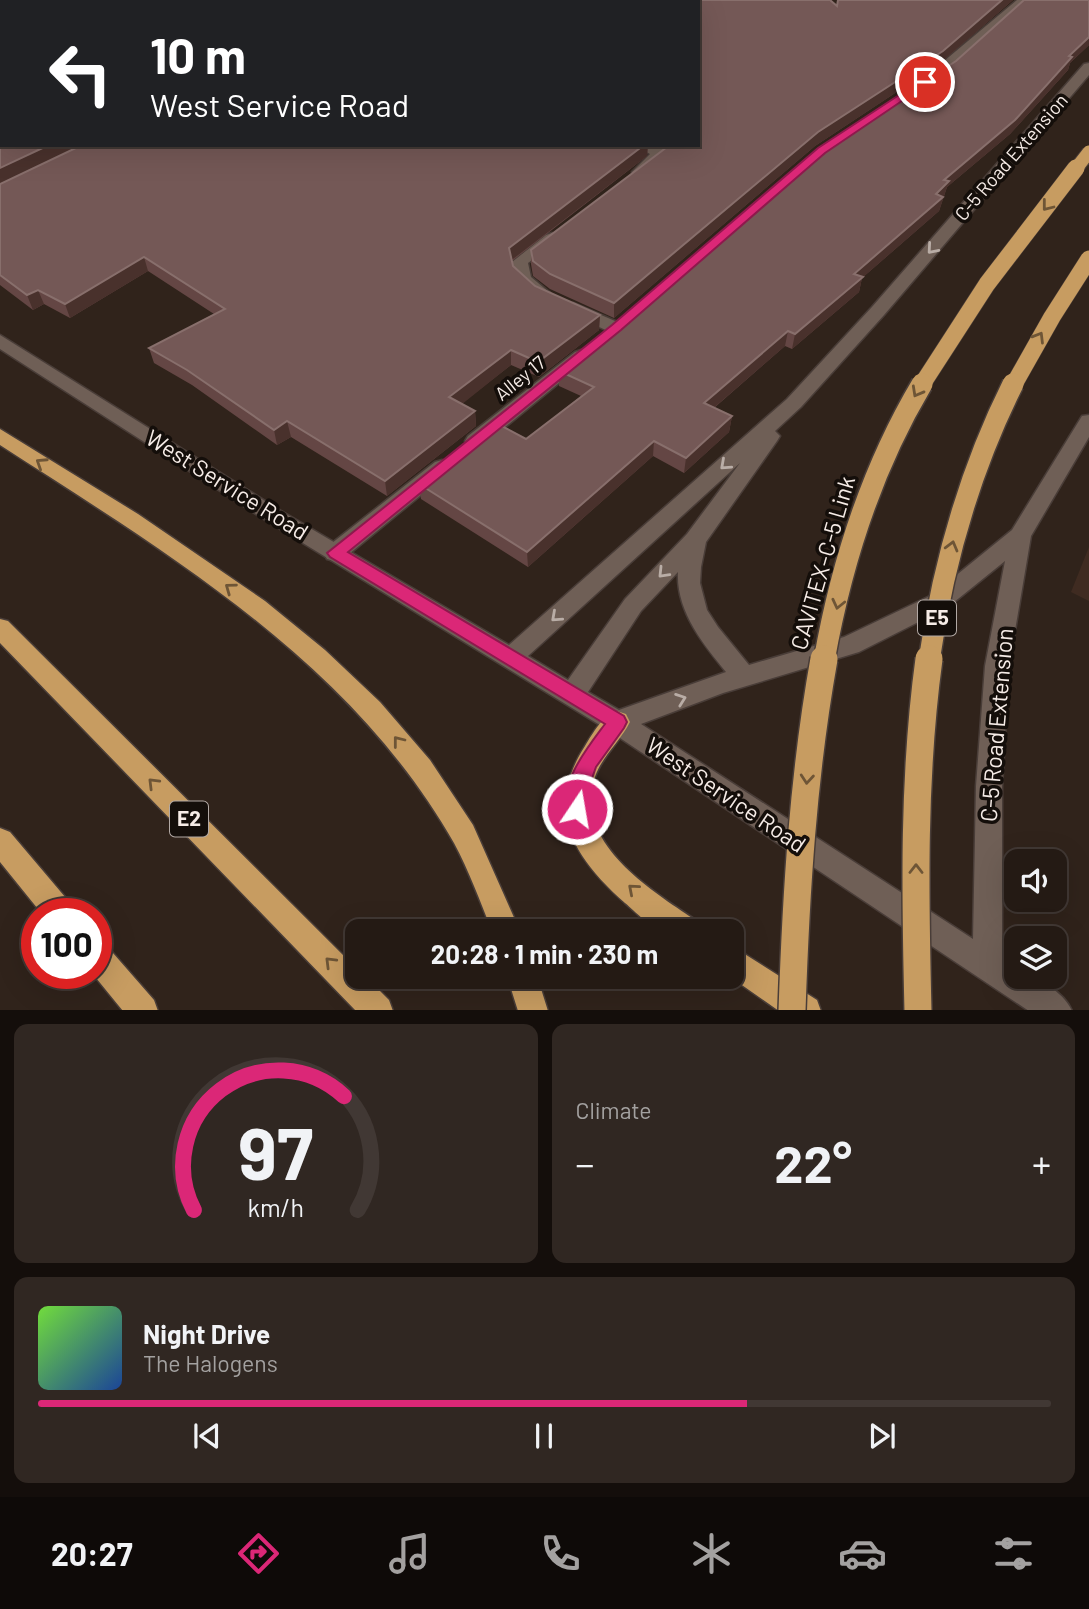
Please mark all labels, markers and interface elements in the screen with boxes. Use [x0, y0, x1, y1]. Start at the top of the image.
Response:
text: 10 m [150, 25, 246, 84]
icon: left [35, 28, 126, 119]
pin [895, 52, 955, 112]
icon: arrive [906, 63, 944, 101]
text: West Service Road [150, 85, 409, 123]
street label: C-5 Road Extension [949, 89, 1072, 225]
one-way arrow [1043, 198, 1056, 210]
one-way arrow [928, 240, 940, 253]
one-way arrow [1031, 331, 1044, 344]
street label: Alley 17 [490, 350, 550, 405]
one-way arrow [912, 385, 925, 397]
street label: West Service Road [141, 423, 314, 545]
one-way arrow [720, 457, 733, 469]
one-way arrow [35, 458, 48, 471]
street label: CAVITEX–C-5 Link [784, 473, 860, 653]
one-way arrow [944, 540, 958, 552]
one-way arrow [659, 565, 672, 578]
one-way arrow [226, 584, 238, 596]
one-way arrow [831, 598, 846, 610]
road number: E5 [918, 600, 956, 636]
one-way arrow [551, 609, 564, 621]
street label: C-5 Road Extension [974, 627, 1018, 823]
one-way arrow [674, 693, 686, 707]
street label: West Service Road [642, 730, 812, 858]
one-way arrow [393, 736, 406, 748]
position arrow [540, 772, 614, 846]
one-way arrow [800, 774, 815, 785]
one-way arrow [149, 778, 162, 791]
road number: E2 [170, 802, 208, 836]
map controls [1004, 849, 1067, 989]
button: sound [1004, 849, 1067, 912]
one-way arrow [908, 863, 924, 874]
one-way arrow [628, 885, 641, 897]
speed limit sign: 100 [21, 898, 112, 989]
button: layers [1004, 926, 1067, 989]
text: 20:28 · 1 min · 230 m [431, 938, 658, 969]
one-way arrow [326, 957, 339, 970]
text: Climate [576, 1096, 652, 1124]
text: 97 [238, 1107, 313, 1195]
text: 22° [774, 1131, 852, 1193]
text: − [576, 1140, 595, 1186]
text: + [1032, 1140, 1051, 1186]
text: km/h [247, 1191, 304, 1221]
text: Night Drive [143, 1318, 270, 1349]
text: The Halogens [143, 1349, 278, 1377]
icon: previous [188, 1417, 226, 1455]
icon: pause [525, 1417, 563, 1455]
icon: next [863, 1417, 901, 1455]
icon: directions [234, 1529, 283, 1578]
icon: music [385, 1529, 434, 1578]
icon: phone [536, 1529, 585, 1578]
icon: climate [687, 1529, 736, 1578]
icon: car [838, 1529, 887, 1578]
icon: filters [989, 1529, 1038, 1578]
text: 20:27 [51, 1534, 133, 1572]

